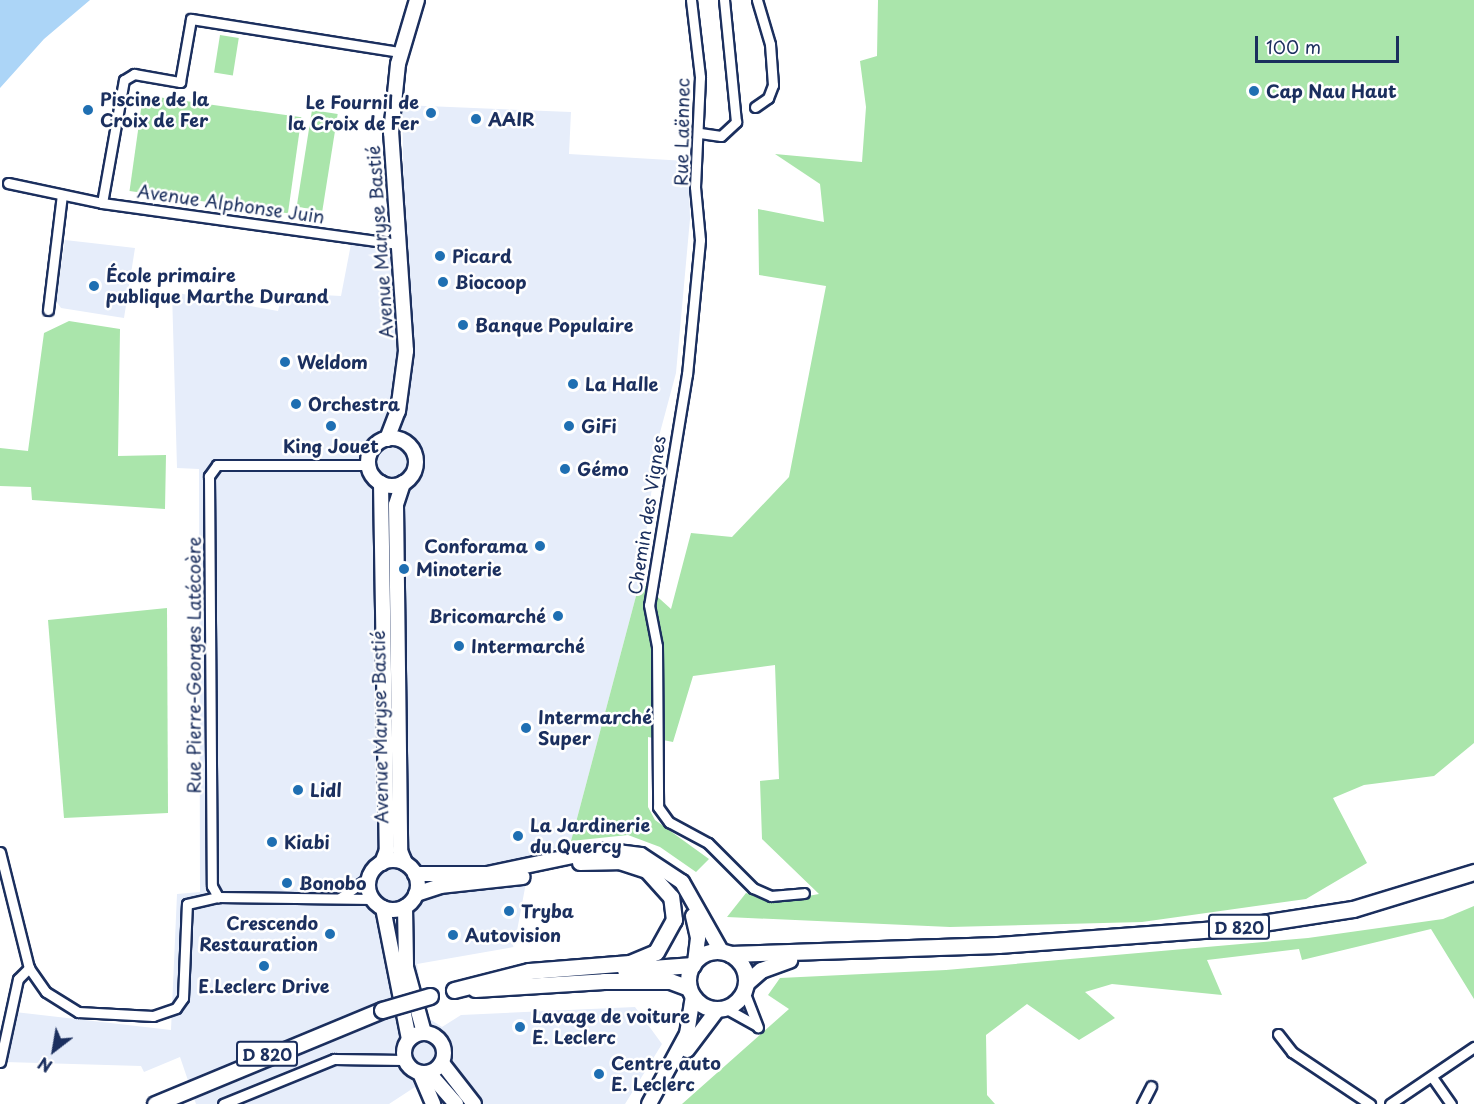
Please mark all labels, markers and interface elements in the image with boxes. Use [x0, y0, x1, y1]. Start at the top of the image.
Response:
scale bar [1258, 24, 1402, 62]
text: 100 m [1266, 33, 1321, 60]
street label: Rue Laënnec [670, 77, 694, 187]
place label: Cap Nau Haut [1266, 80, 1398, 102]
marker: Cap Nau Haut [1247, 84, 1261, 98]
place label: Piscine de la Croix de Fer [100, 89, 212, 132]
place label: Le Fournil de la Croix de Fer [287, 92, 419, 134]
marker: Piscine de la Croix de Fer [81, 103, 95, 117]
marker: Le Fournil de la Croix de Fer [424, 106, 438, 120]
place label: AAIR [488, 108, 535, 130]
marker: AAIR [469, 112, 483, 126]
street label: Avenue Maryse Bastié [363, 145, 397, 339]
street label: Avenue Alphonse Juin [136, 180, 326, 228]
place label: Picard [452, 245, 512, 267]
marker: Picard [433, 249, 447, 263]
place label: École primaire publique Marthe Durand [106, 265, 330, 308]
place label: Biocoop [455, 271, 527, 293]
marker: Biocoop [436, 275, 450, 289]
marker: École primaire publique Marthe Durand [87, 279, 101, 293]
place label: Banque Populaire [475, 314, 634, 336]
marker: Banque Populaire [456, 318, 470, 332]
place label: Weldom [297, 351, 368, 373]
marker: Weldom [278, 355, 292, 369]
place label: La Halle [585, 373, 660, 395]
marker: La Halle [566, 377, 580, 391]
place label: Orchestra [308, 393, 400, 415]
marker: Orchestra [289, 397, 303, 411]
place label: GiFi [581, 415, 617, 437]
marker: King Jouet [324, 419, 338, 433]
marker: GiFi [562, 419, 576, 433]
street label: Chemin des Vignes [624, 434, 670, 596]
place label: King Jouet [283, 435, 379, 457]
place label: Gémo [577, 458, 629, 480]
marker: Gémo [558, 462, 572, 476]
street label: Rue Pierre-Georges Latécoère [183, 535, 205, 795]
place label: Conforama [424, 535, 528, 557]
marker: Conforama [533, 539, 547, 553]
place label: Minoterie [416, 558, 502, 580]
marker: Minoterie [397, 562, 411, 576]
place label: Bricomarché [429, 605, 546, 627]
marker: Bricomarché [551, 609, 565, 623]
street label: Avenue Maryse Bastié [368, 631, 392, 823]
place label: Intermarché [471, 635, 585, 657]
marker: Intermarché [452, 639, 466, 653]
place label: Intermarché Super [538, 707, 652, 750]
marker: Intermarché Super [519, 721, 533, 735]
place label: Lidl [310, 779, 342, 801]
marker: Lidl [291, 783, 305, 797]
place label: La Jardinerie du Quercy [530, 815, 651, 858]
marker: La Jardinerie du Quercy [511, 829, 525, 843]
place label: Kiabi [284, 831, 330, 853]
marker: Kiabi [265, 835, 279, 849]
place label: Bonobo [299, 872, 366, 894]
marker: Bonobo [280, 876, 294, 890]
place label: Tryba [521, 900, 574, 922]
marker: Tryba [502, 904, 516, 918]
place label: Crescendo Restauration [199, 913, 318, 956]
road number: D 820 [1208, 914, 1270, 940]
place label: Autovision [465, 924, 561, 946]
marker: Crescendo Restauration [323, 927, 337, 941]
marker: Autovision [446, 928, 460, 942]
marker: E.Leclerc Drive [257, 959, 271, 973]
place label: E.Leclerc Drive [198, 975, 330, 997]
place label: Lavage de voiture E. Leclerc [532, 1006, 692, 1048]
north arrow [24, 1020, 84, 1080]
marker: Lavage de voiture E. Leclerc [513, 1020, 527, 1034]
road number: D 820 [236, 1041, 298, 1067]
text: N [33, 1052, 56, 1079]
place label: Centre auto E. Leclerc [611, 1053, 721, 1096]
marker: Centre auto E. Leclerc [592, 1067, 606, 1081]

